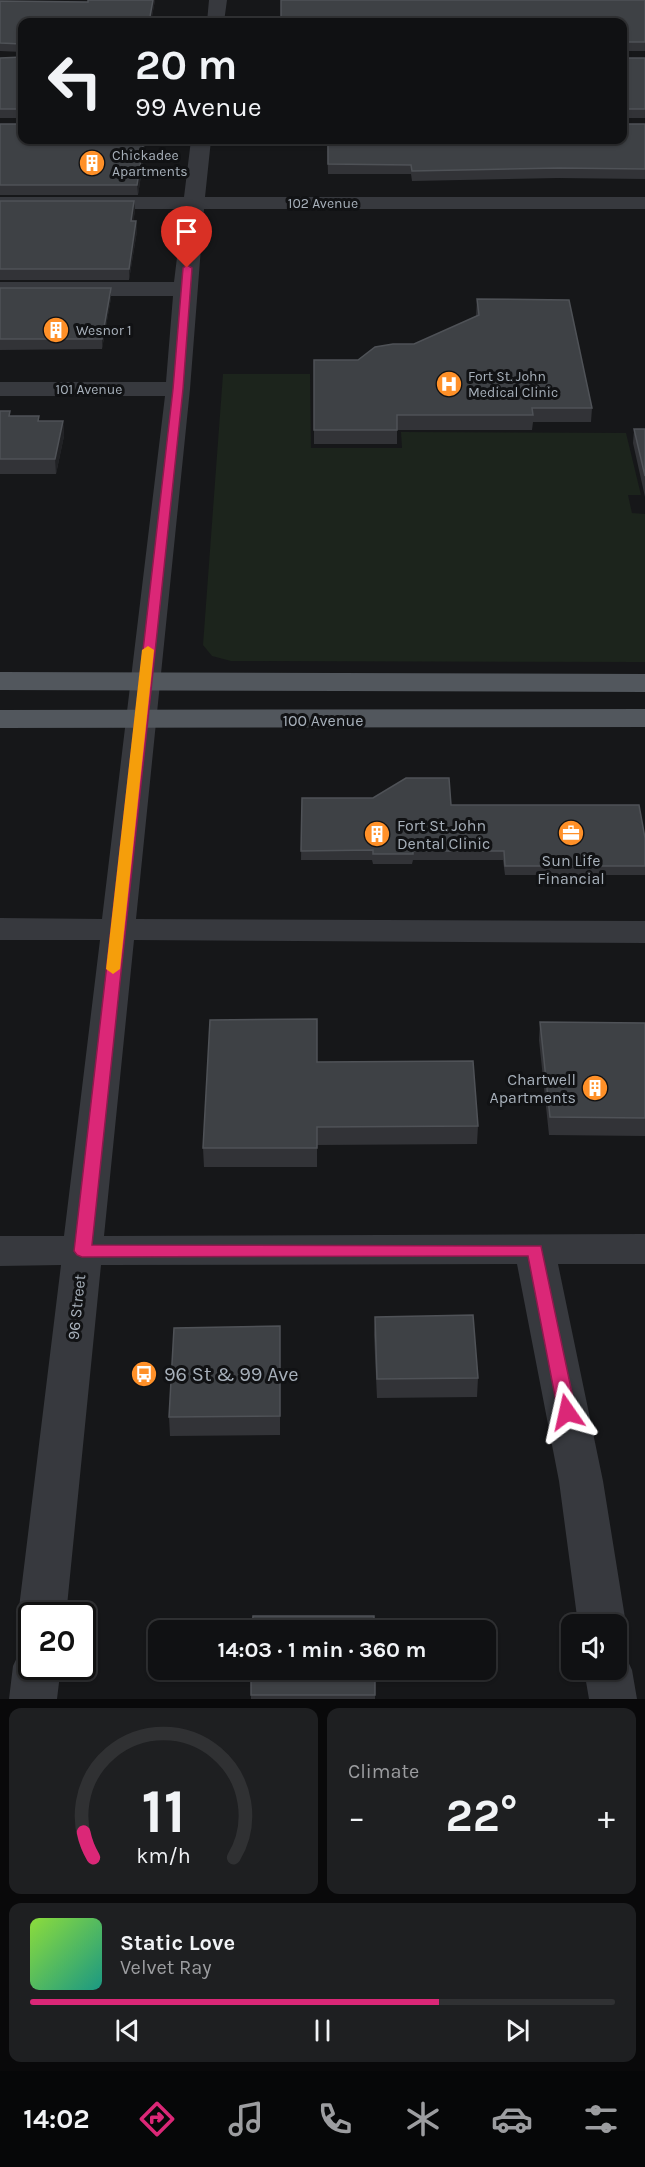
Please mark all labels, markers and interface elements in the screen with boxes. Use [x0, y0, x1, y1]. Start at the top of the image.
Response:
text: 20 m [135, 40, 237, 90]
icon: left [36, 42, 114, 120]
text: 99 Avenue [135, 91, 262, 123]
place label: Chickadee Apartments [112, 147, 188, 180]
building icon: Chickadee Apartments [77, 148, 107, 178]
street label: 102 Avenue [288, 195, 358, 212]
pin [161, 206, 212, 268]
icon: arrive [170, 215, 203, 248]
building icon: Wesnor 1 [41, 315, 71, 345]
place label: Wesnor 1 [76, 322, 132, 339]
place label: Fort St. John Medical Clinic [468, 368, 558, 401]
hospital icon: Fort St. John Medical Clinic [434, 369, 464, 399]
street label: 101 Avenue [56, 381, 122, 398]
street label: 100 Avenue [283, 711, 363, 730]
place label: Fort St. John Dental Clinic [397, 816, 490, 853]
office icon: Sun Life Financial [556, 818, 586, 848]
building icon: Fort St. John Dental Clinic [362, 819, 392, 849]
place label: Sun Life Financial [537, 851, 605, 888]
place label: Chartwell Apartments [490, 1070, 576, 1107]
building icon: Chartwell Apartments [580, 1073, 610, 1103]
street label: 96 Street [64, 1273, 89, 1341]
bus stop icon: 96 St & 99 Ave [129, 1359, 159, 1389]
place label: 96 St & 99 Ave [164, 1363, 299, 1386]
position arrow [535, 1380, 599, 1444]
speed limit sign: 20 [18, 1602, 96, 1680]
map controls [561, 1614, 627, 1680]
button: sound [561, 1614, 627, 1680]
text: 14:03 · 1 min · 360 m [218, 1637, 426, 1663]
text: Climate [348, 1760, 419, 1783]
text: 11 [141, 1775, 186, 1848]
text: 22° [446, 1790, 517, 1842]
text: − [348, 1798, 365, 1836]
text: + [598, 1798, 615, 1836]
text: km/h [136, 1843, 191, 1868]
text: Static Love [120, 1930, 235, 1956]
text: Velvet Ray [120, 1956, 212, 1979]
icon: previous [111, 2014, 144, 2047]
icon: pause [306, 2014, 339, 2047]
icon: next [501, 2014, 534, 2047]
icon: directions [136, 2098, 178, 2140]
icon: music [225, 2098, 267, 2140]
icon: phone [314, 2098, 356, 2140]
icon: climate [402, 2098, 444, 2140]
icon: car [491, 2098, 533, 2140]
icon: filters [580, 2098, 622, 2140]
text: 14:02 [23, 2103, 90, 2135]

